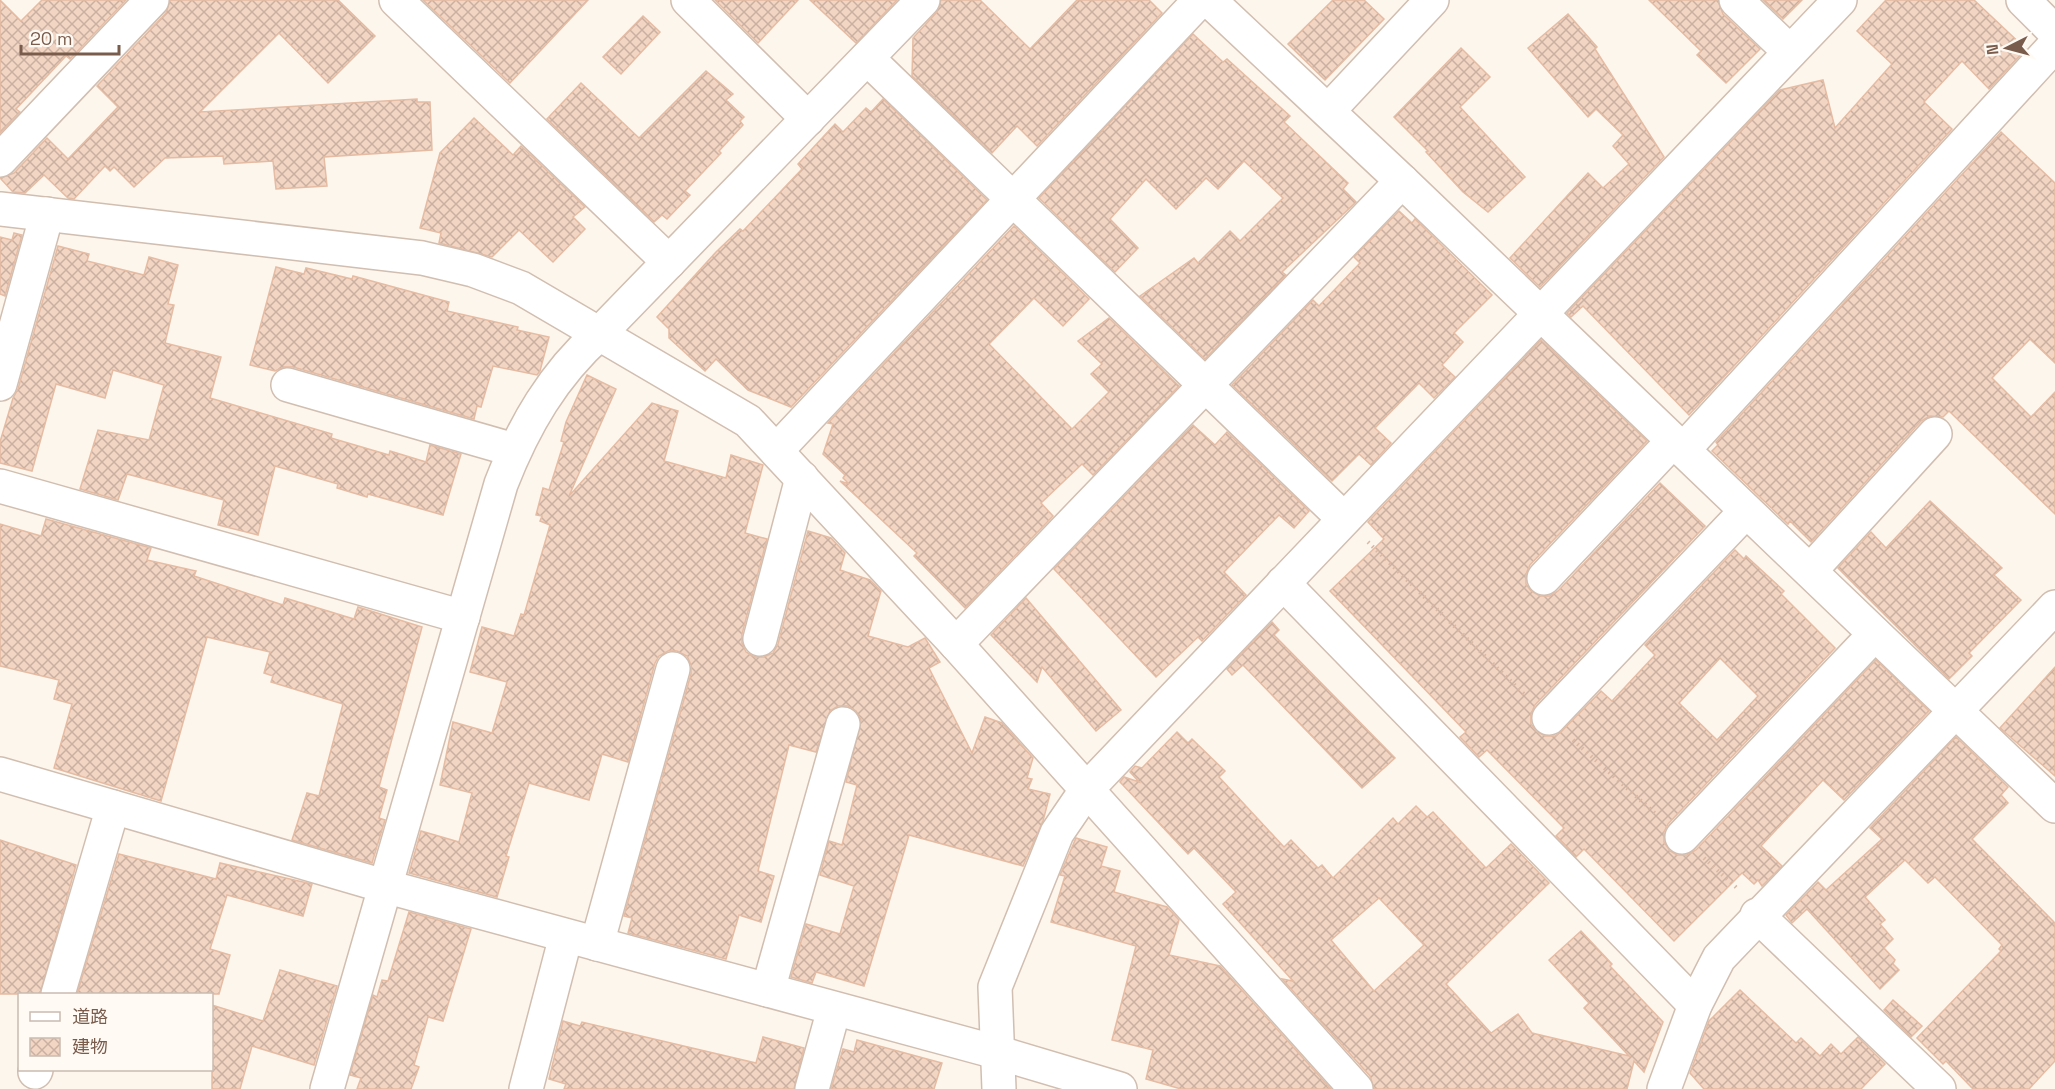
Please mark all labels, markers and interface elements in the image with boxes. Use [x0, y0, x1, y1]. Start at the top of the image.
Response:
scale bar [21, 18, 118, 56]
north arrow [1977, 18, 2037, 78]
text: 20 m [30, 27, 73, 50]
text: N [1982, 43, 2004, 56]
legend [18, 993, 213, 1071]
text: 道路 [72, 1005, 108, 1028]
text: 建物 [72, 1035, 108, 1058]

